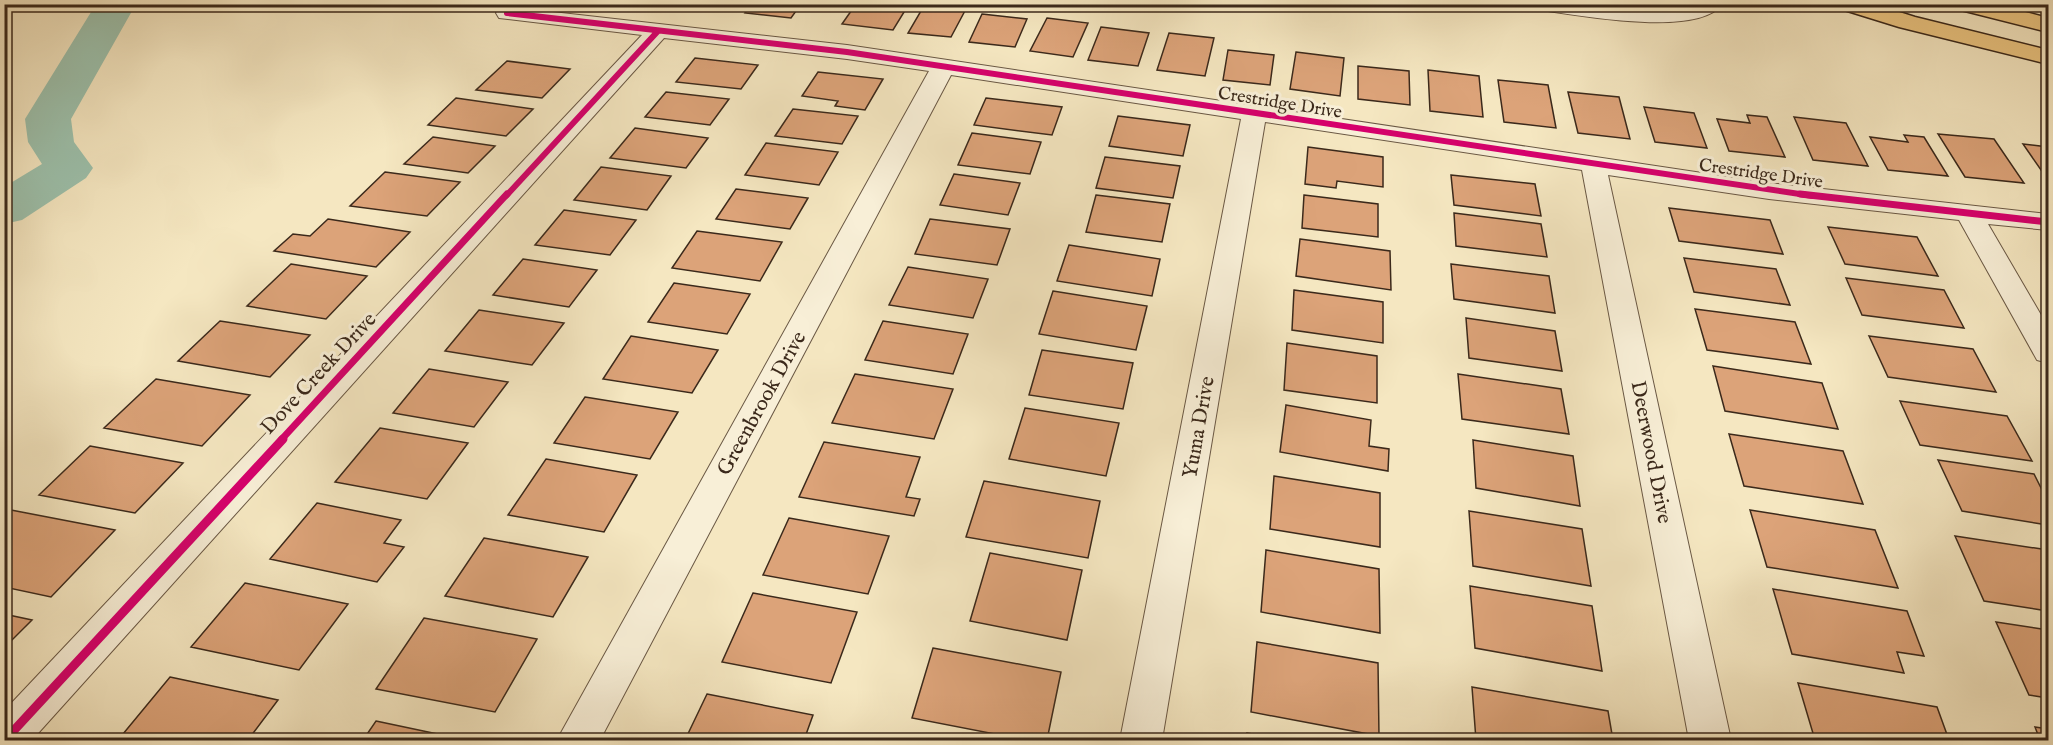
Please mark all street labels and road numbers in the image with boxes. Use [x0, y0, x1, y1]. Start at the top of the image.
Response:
street label: Crestridge Drive [1216, 82, 1343, 125]
street label: Crestridge Drive [1697, 154, 1824, 195]
street label: Dove Creek Drive [255, 307, 383, 441]
street label: Greenbrook Drive [711, 326, 813, 481]
street label: Yuma Drive [1177, 374, 1222, 480]
street label: Deerwood Drive [1623, 379, 1678, 526]

